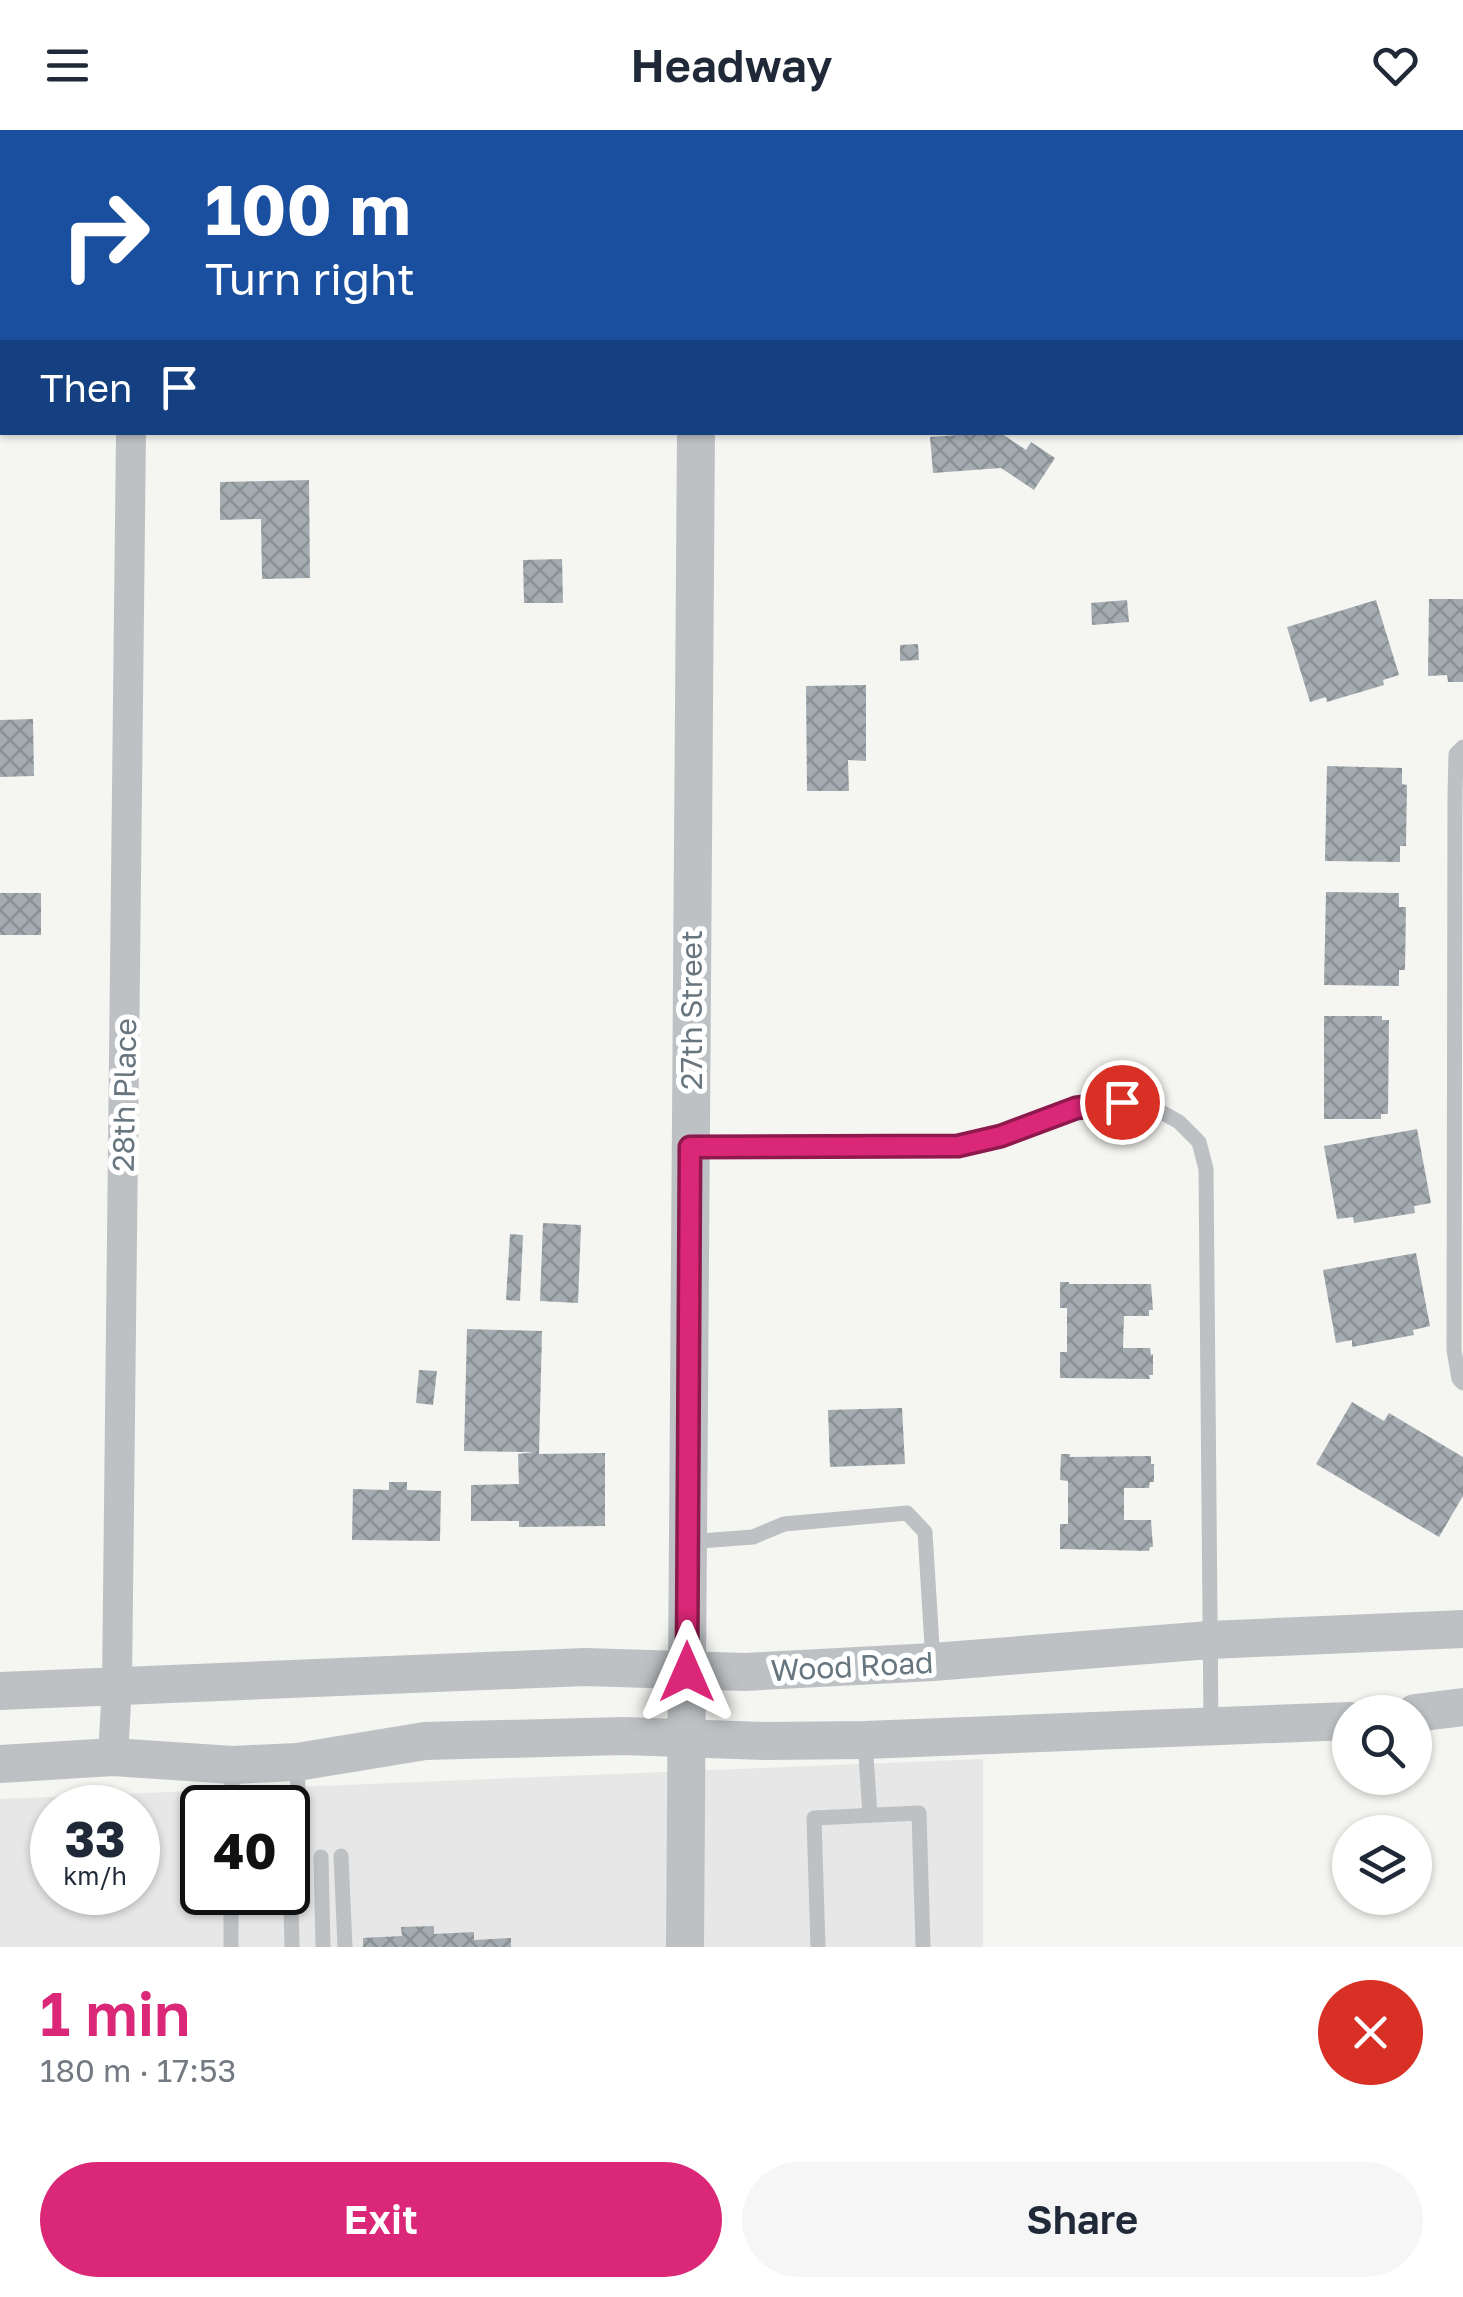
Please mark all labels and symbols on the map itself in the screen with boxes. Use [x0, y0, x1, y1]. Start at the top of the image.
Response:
street label: 27th Street [673, 930, 709, 1090]
street label: 28th Place [105, 1018, 143, 1172]
pin [1080, 1060, 1165, 1145]
position arrow [635, 1620, 739, 1724]
street label: Wood Road [770, 1644, 934, 1688]
speed limit sign: 40 [180, 1785, 310, 1915]

